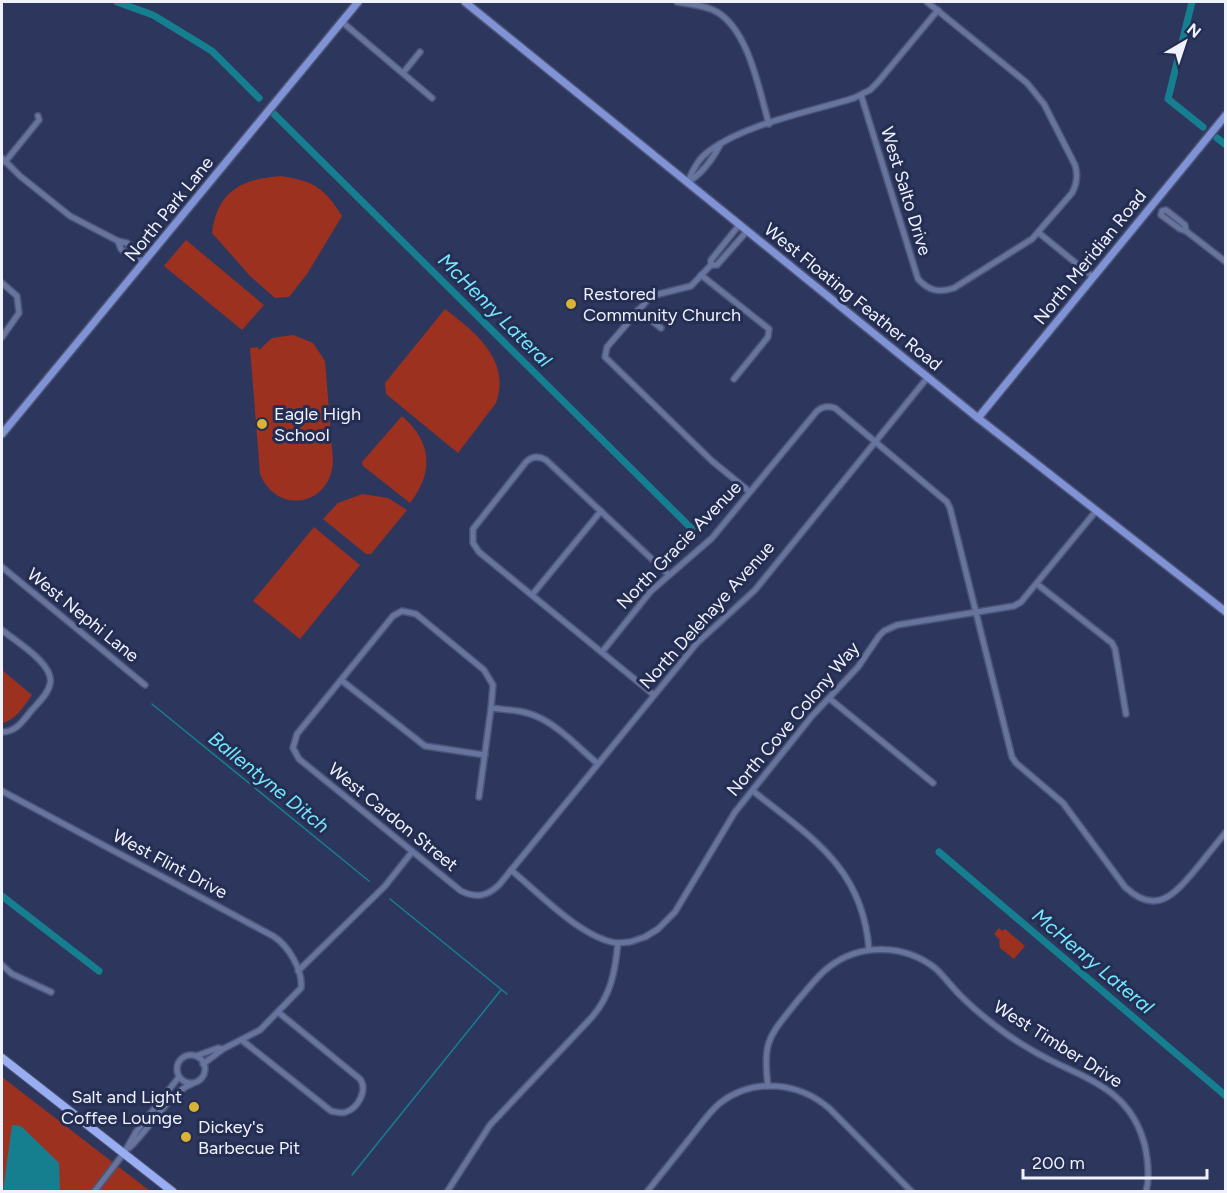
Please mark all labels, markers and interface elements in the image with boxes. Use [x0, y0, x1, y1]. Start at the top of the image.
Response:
north arrow [1155, 12, 1215, 72]
text: N [1183, 19, 1205, 42]
street label: West Salto Drive [876, 124, 936, 258]
street label: North Park Lane [120, 152, 218, 266]
street label: North Meridian Road [1029, 185, 1151, 329]
street label: West Floating Feather Road [760, 218, 946, 376]
water label: McHenry Lateral [433, 248, 557, 372]
place label: Restored Community Church [583, 283, 741, 326]
marker: Restored Community Church [564, 297, 578, 311]
place label: Eagle High School [274, 403, 361, 446]
marker: Eagle High School [255, 417, 269, 431]
street label: North Gracie Avenue [612, 476, 746, 614]
street label: North Delehaye Avenue [635, 536, 779, 693]
street label: West Nephi Lane [23, 563, 143, 667]
street label: North Cove Colony Way [722, 637, 864, 801]
water label: Ballentyne Ditch [204, 726, 334, 838]
street label: West Cardon Street [324, 758, 462, 876]
street label: West Flint Drive [109, 825, 231, 904]
water label: McHenry Lateral [1027, 903, 1159, 1019]
street label: West Timber Drive [989, 995, 1127, 1093]
place label: Salt and Light Coffee Lounge [61, 1086, 182, 1129]
marker: Salt and Light Coffee Lounge [187, 1100, 201, 1114]
place label: Dickey's Barbecue Pit [198, 1116, 300, 1159]
marker: Dickey's Barbecue Pit [179, 1130, 193, 1144]
scale bar [1023, 1142, 1208, 1180]
text: 200 m [1032, 1152, 1085, 1174]

